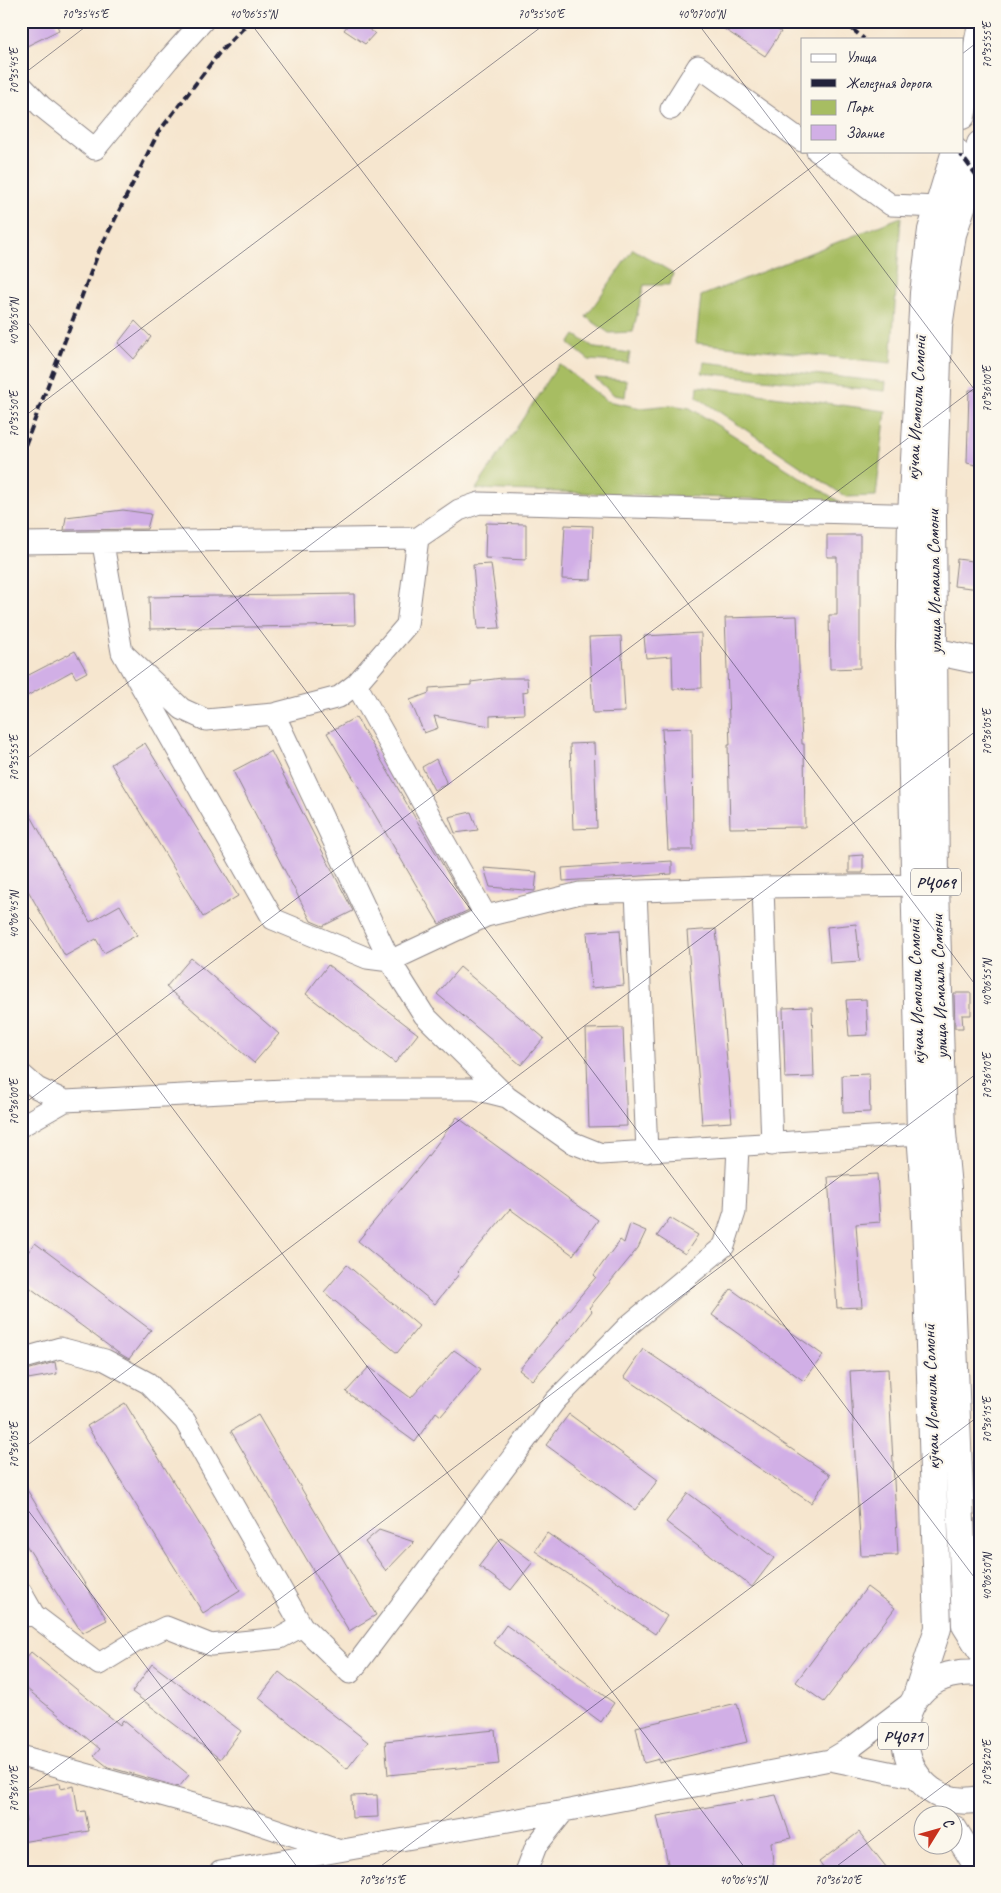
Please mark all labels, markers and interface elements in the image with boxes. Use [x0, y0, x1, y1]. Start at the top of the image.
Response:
text: 70°35'45"E [62, 6, 110, 22]
text: 40°06'55"N [229, 6, 278, 22]
text: 70°35'50"E [518, 6, 566, 22]
text: 40°07'00"N [677, 6, 726, 22]
text: 70°35'55"E [979, 20, 995, 68]
legend [801, 38, 964, 152]
text: 70°35'45"E [6, 46, 22, 94]
text: Улица [846, 48, 877, 67]
text: Железная дорога [846, 74, 933, 93]
text: Парк [846, 98, 874, 117]
text: Здание [846, 124, 885, 143]
text: 40°06'50"N [6, 297, 22, 346]
street label: кӯчаи Исмоили Сомонӣ [901, 333, 931, 481]
text: 70°36'00"E [979, 364, 995, 412]
text: 70°35'50"E [6, 389, 22, 437]
street label: улица Исмаила Сомони [922, 508, 946, 655]
text: 70°36'05"E [979, 707, 995, 755]
text: 70°35'55"E [6, 733, 22, 781]
road number: РҶ069 [911, 869, 961, 896]
text: 40°06'45"N [6, 890, 22, 939]
street label: улица Исмаила Сомони [925, 913, 953, 1060]
street label: кӯчаи Исмоили Сомонӣ [902, 917, 930, 1065]
text: 40°06'55"N [979, 958, 995, 1007]
text: 70°36'10"E [979, 1051, 995, 1099]
text: 70°36'00"E [6, 1077, 22, 1125]
street label: кӯчаи Исмоили Сомонӣ [917, 1322, 945, 1470]
text: 70°36'15"E [979, 1395, 995, 1443]
text: 70°36'05"E [6, 1420, 22, 1468]
text: 40°06'50"N [979, 1552, 995, 1601]
road number: РҶ071 [878, 1722, 928, 1750]
text: 70°36'20"E [979, 1738, 995, 1786]
text: 70°36'10"E [6, 1764, 22, 1812]
north arrow [914, 1806, 964, 1856]
text: С [939, 1815, 958, 1832]
text: 70°36'15"E [359, 1872, 407, 1888]
text: 40°06'45"N [719, 1872, 768, 1888]
text: 70°36'20"E [815, 1872, 863, 1888]

